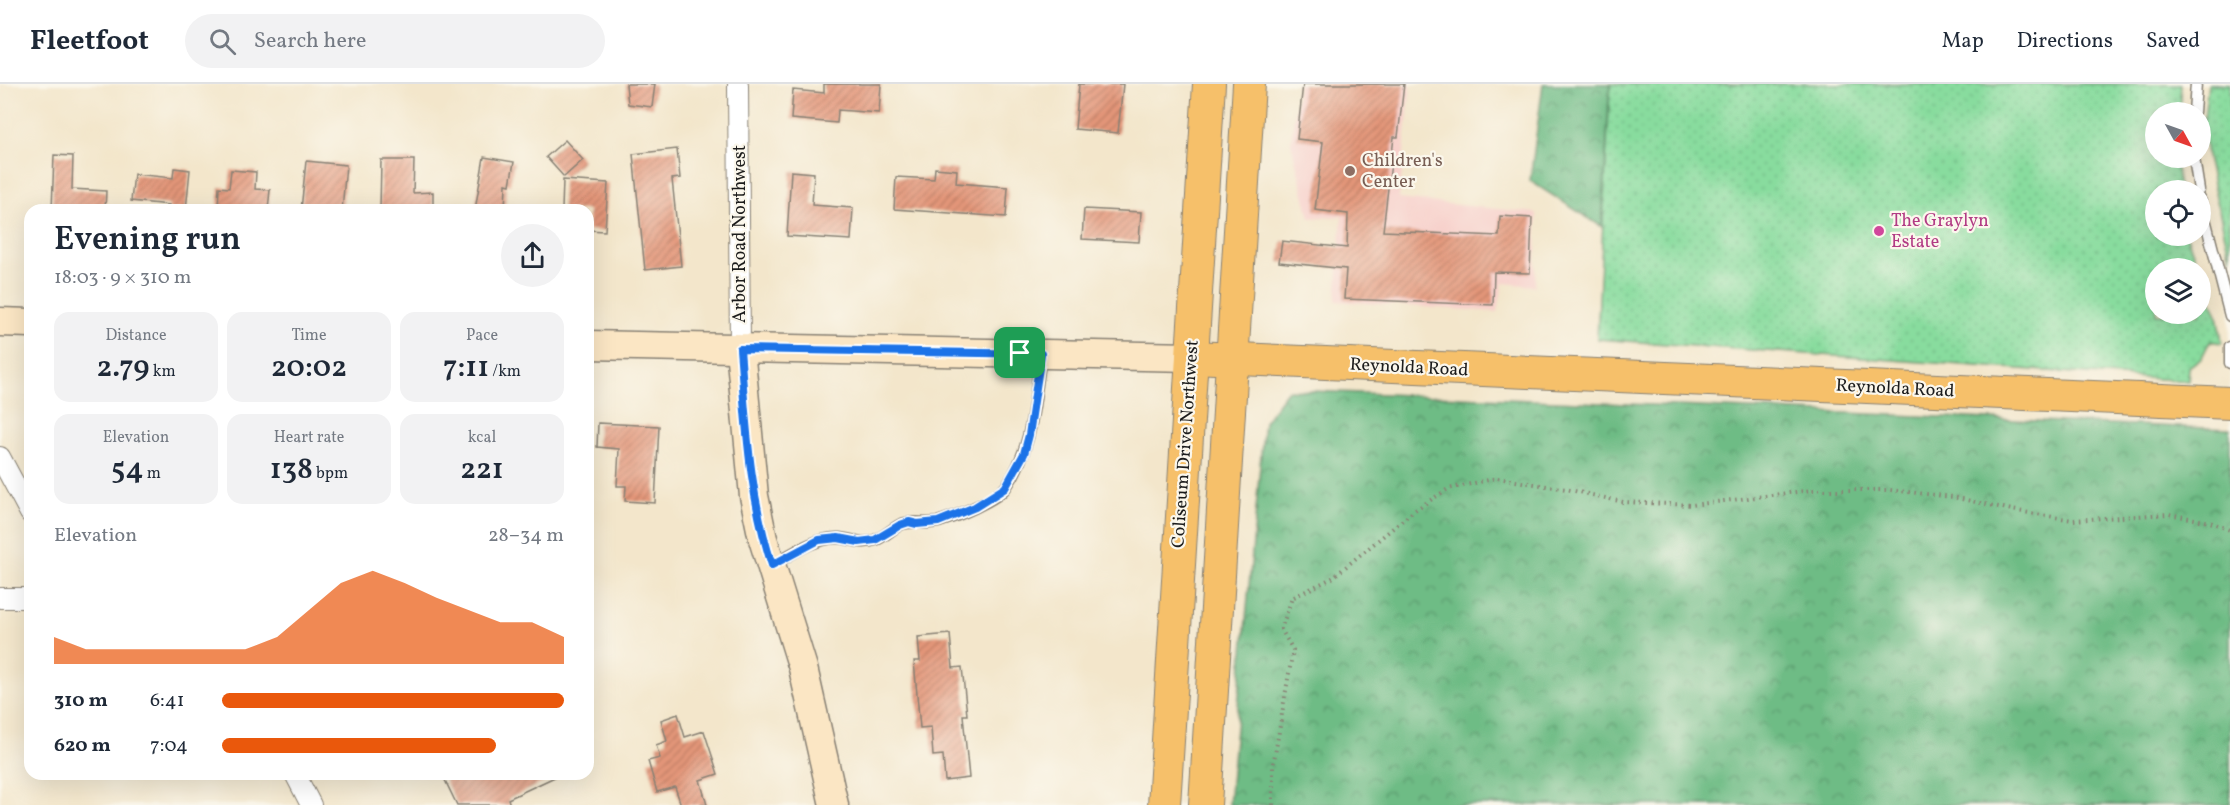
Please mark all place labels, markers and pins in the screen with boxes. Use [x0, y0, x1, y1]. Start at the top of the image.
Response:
place label: Children's Center [1362, 149, 1443, 195]
marker: Children's Center [1343, 164, 1357, 178]
place label: The Graylyn Estate [1891, 209, 1989, 255]
marker: The Graylyn Estate [1872, 224, 1886, 238]
pin [994, 327, 1045, 378]

